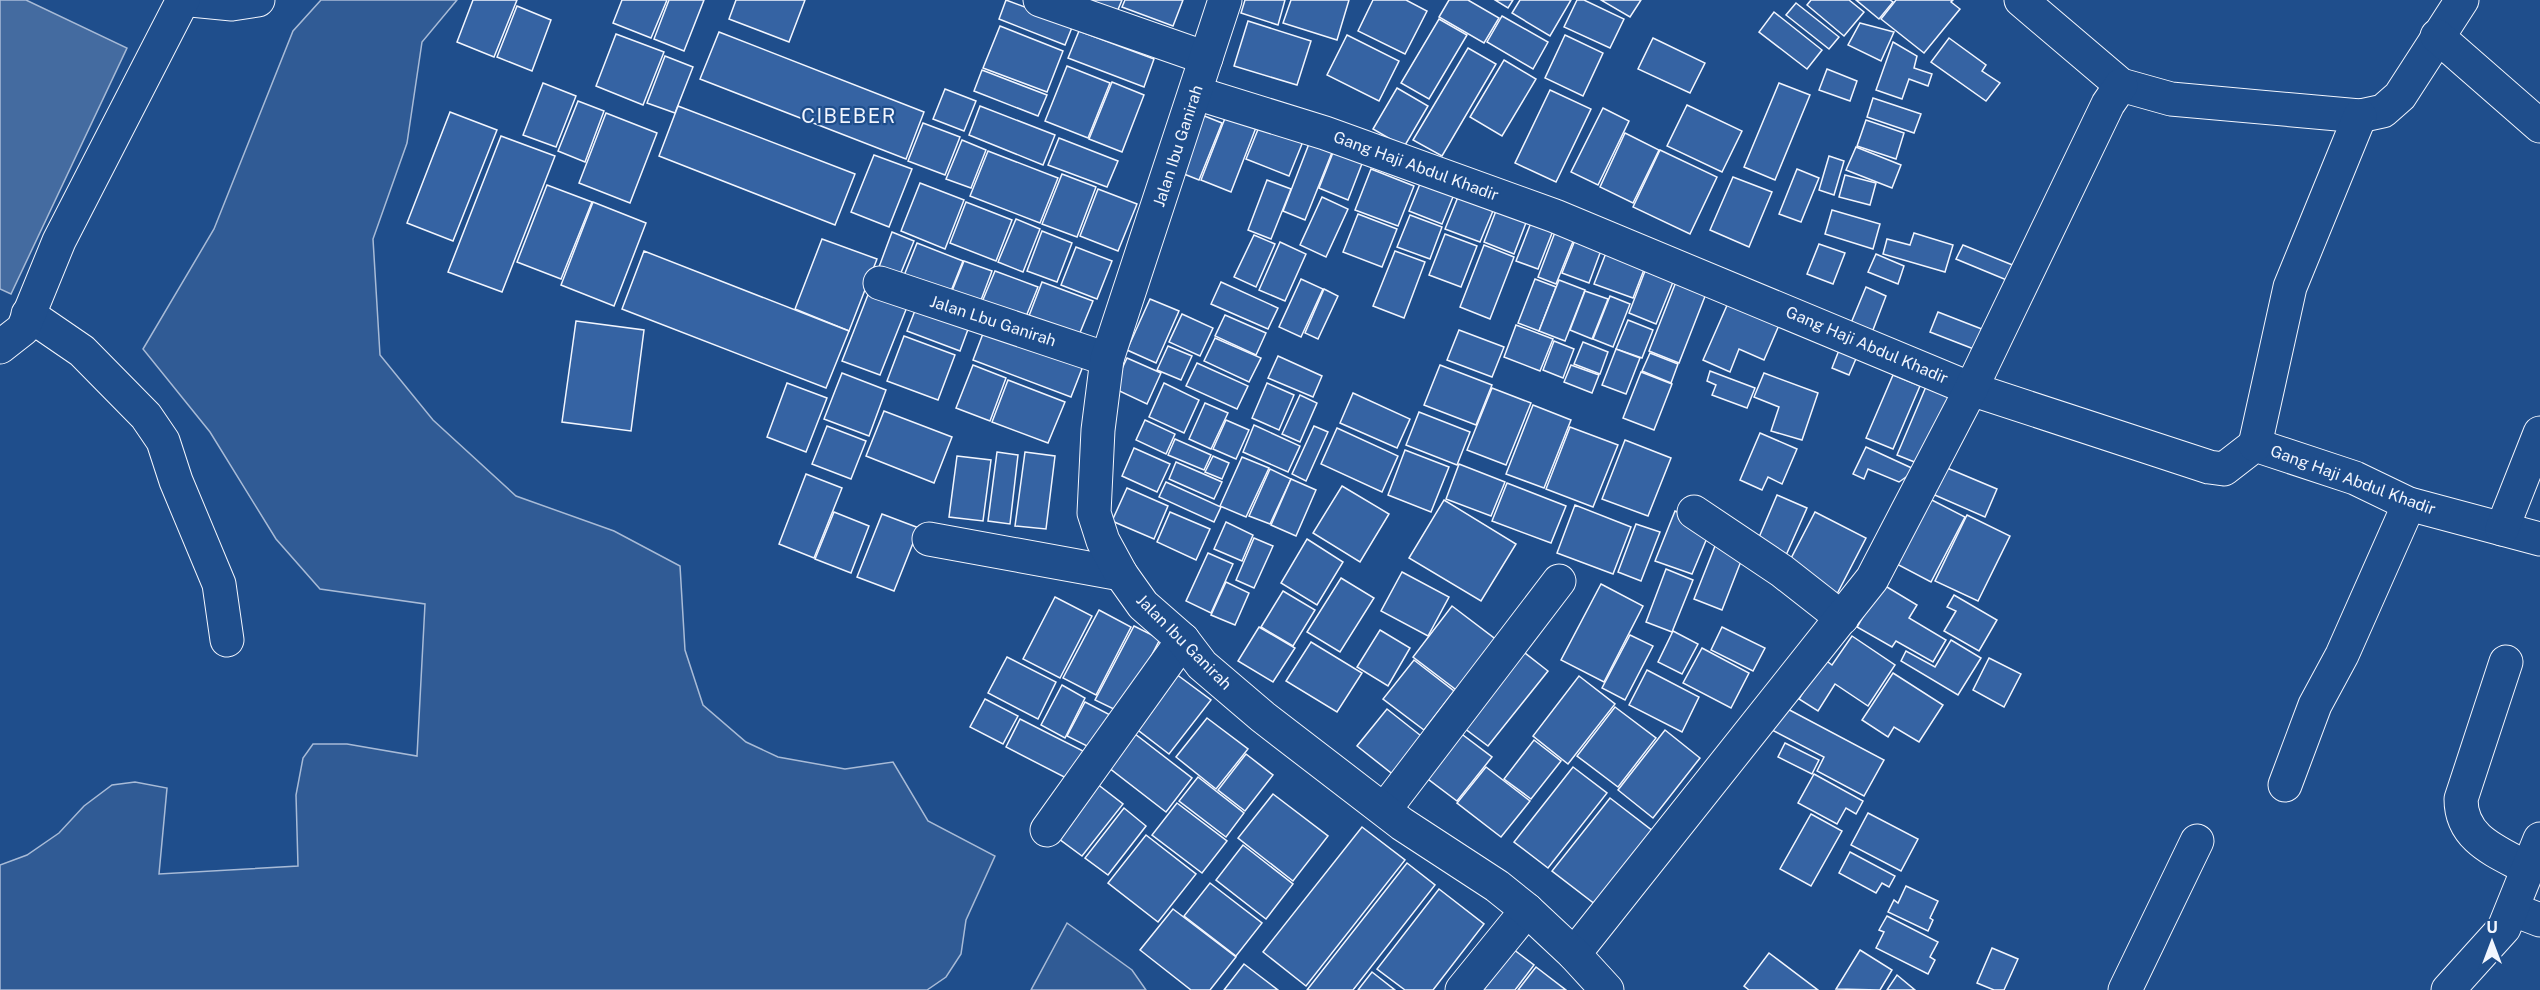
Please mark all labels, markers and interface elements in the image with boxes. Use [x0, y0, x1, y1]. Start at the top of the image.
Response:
street label: Jalan Ibu Ganirah [1149, 83, 1207, 209]
district label: CIBEBER [801, 104, 897, 128]
street label: Gang Haji Abdul Khadir [1331, 127, 1501, 205]
street label: Jalan Lbu Ganirah [927, 292, 1059, 350]
street label: Gang Haji Abdul Khadir [1783, 302, 1951, 388]
street label: Gang Haji Abdul Khadir [2268, 441, 2438, 519]
street label: Jalan Ibu Ganirah [1132, 590, 1236, 694]
north arrow [2462, 912, 2522, 972]
text: U [2486, 918, 2498, 937]

